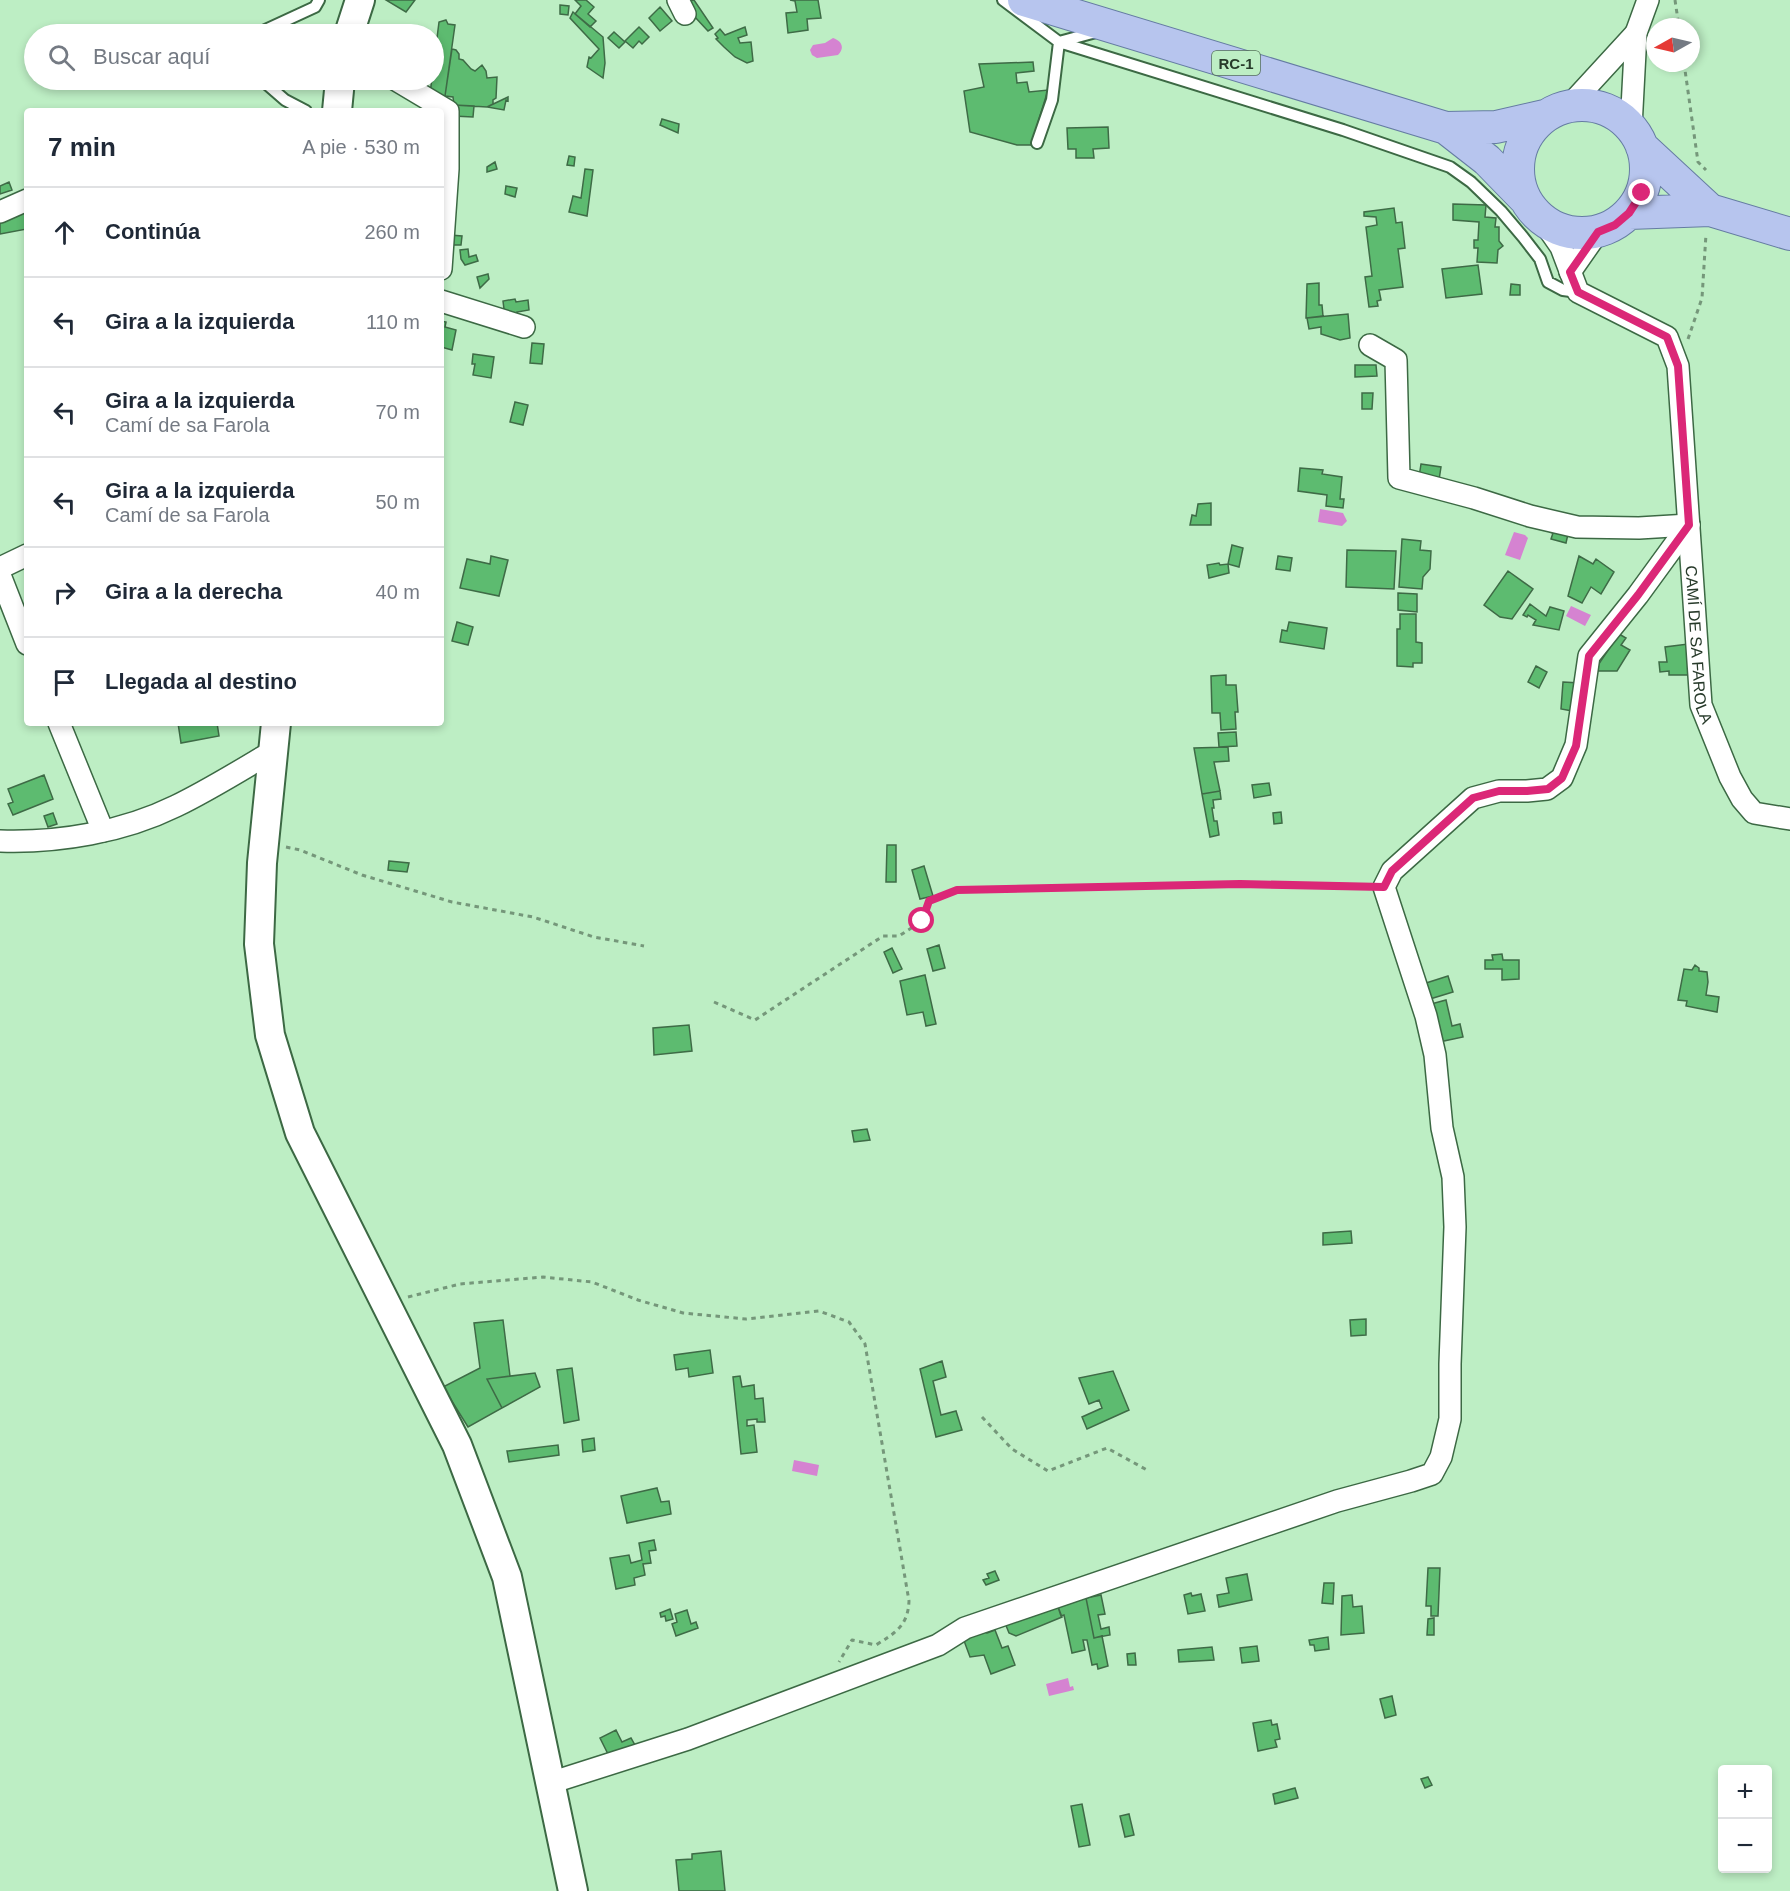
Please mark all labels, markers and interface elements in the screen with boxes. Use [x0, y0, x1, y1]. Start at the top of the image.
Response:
north arrow [1646, 18, 1700, 72]
search box [24, 24, 444, 90]
icon: search [45, 41, 78, 74]
text: Buscar aquí [93, 44, 210, 69]
road number: RC-1 [1212, 51, 1260, 75]
text: 7 min [48, 132, 116, 162]
text: A pie · 530 m [302, 136, 420, 158]
route end [1628, 179, 1654, 205]
icon: ahead [48, 216, 81, 249]
text: Continúa [105, 219, 200, 244]
text: 260 m [364, 221, 420, 243]
icon: left [48, 306, 81, 339]
text: Gira a la izquierda [105, 309, 295, 334]
text: 110 m [366, 311, 420, 333]
text: Gira a la izquierda [105, 388, 295, 413]
icon: left [48, 396, 81, 429]
text: 70 m [376, 401, 420, 423]
text: Camí de sa Farola [105, 414, 270, 436]
text: Gira a la izquierda [105, 478, 295, 503]
icon: left [48, 486, 81, 519]
text: 50 m [376, 491, 420, 513]
text: Camí de sa Farola [105, 504, 270, 526]
street label: CAMÍ DE SA FAROLA [1683, 565, 1716, 726]
icon: right [48, 576, 81, 609]
text: Gira a la derecha [105, 579, 282, 604]
text: 40 m [376, 581, 420, 603]
icon: arrive [48, 666, 81, 699]
text: Llegada al destino [105, 669, 297, 694]
route start [908, 907, 934, 933]
map controls [1718, 1765, 1772, 1873]
button: + [1718, 1765, 1772, 1819]
button: − [1718, 1819, 1772, 1873]

